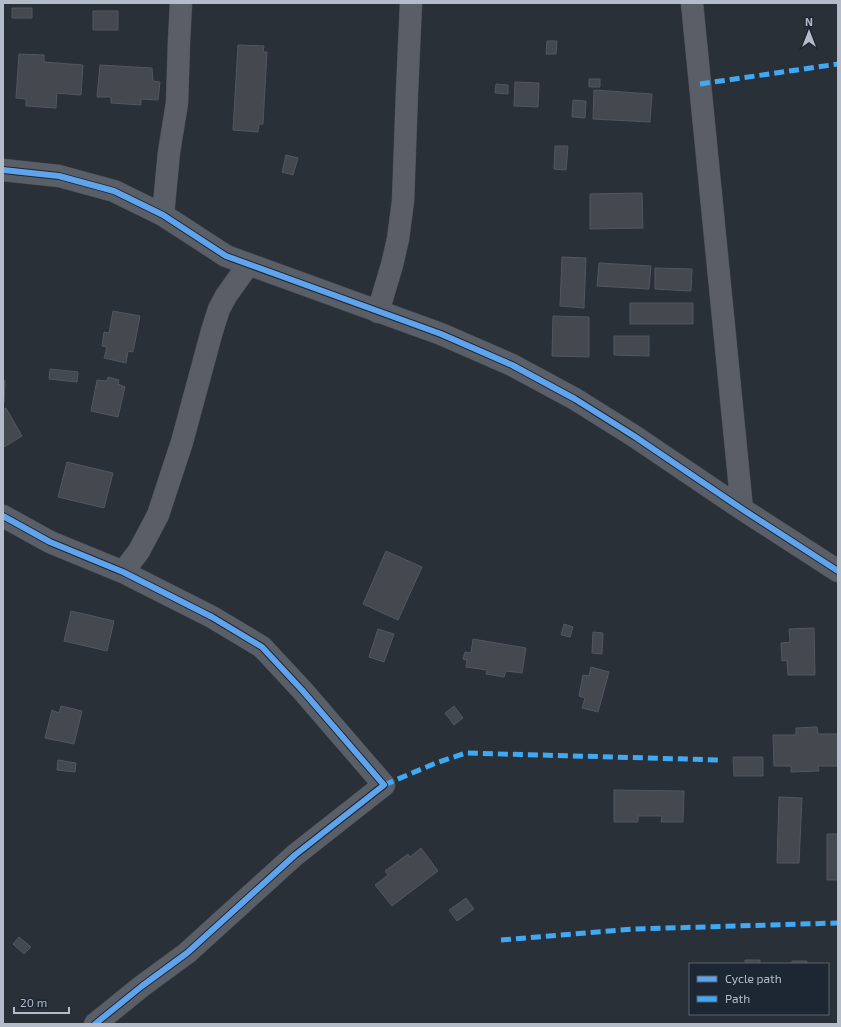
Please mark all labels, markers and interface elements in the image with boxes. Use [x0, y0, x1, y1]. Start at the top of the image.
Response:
north arrow [789, 12, 829, 52]
text: N [805, 15, 813, 28]
legend [689, 963, 829, 1015]
text: Cycle path [725, 971, 782, 985]
scale bar [14, 989, 69, 1015]
text: Path [725, 991, 750, 1005]
text: 20 m [20, 995, 47, 1009]

